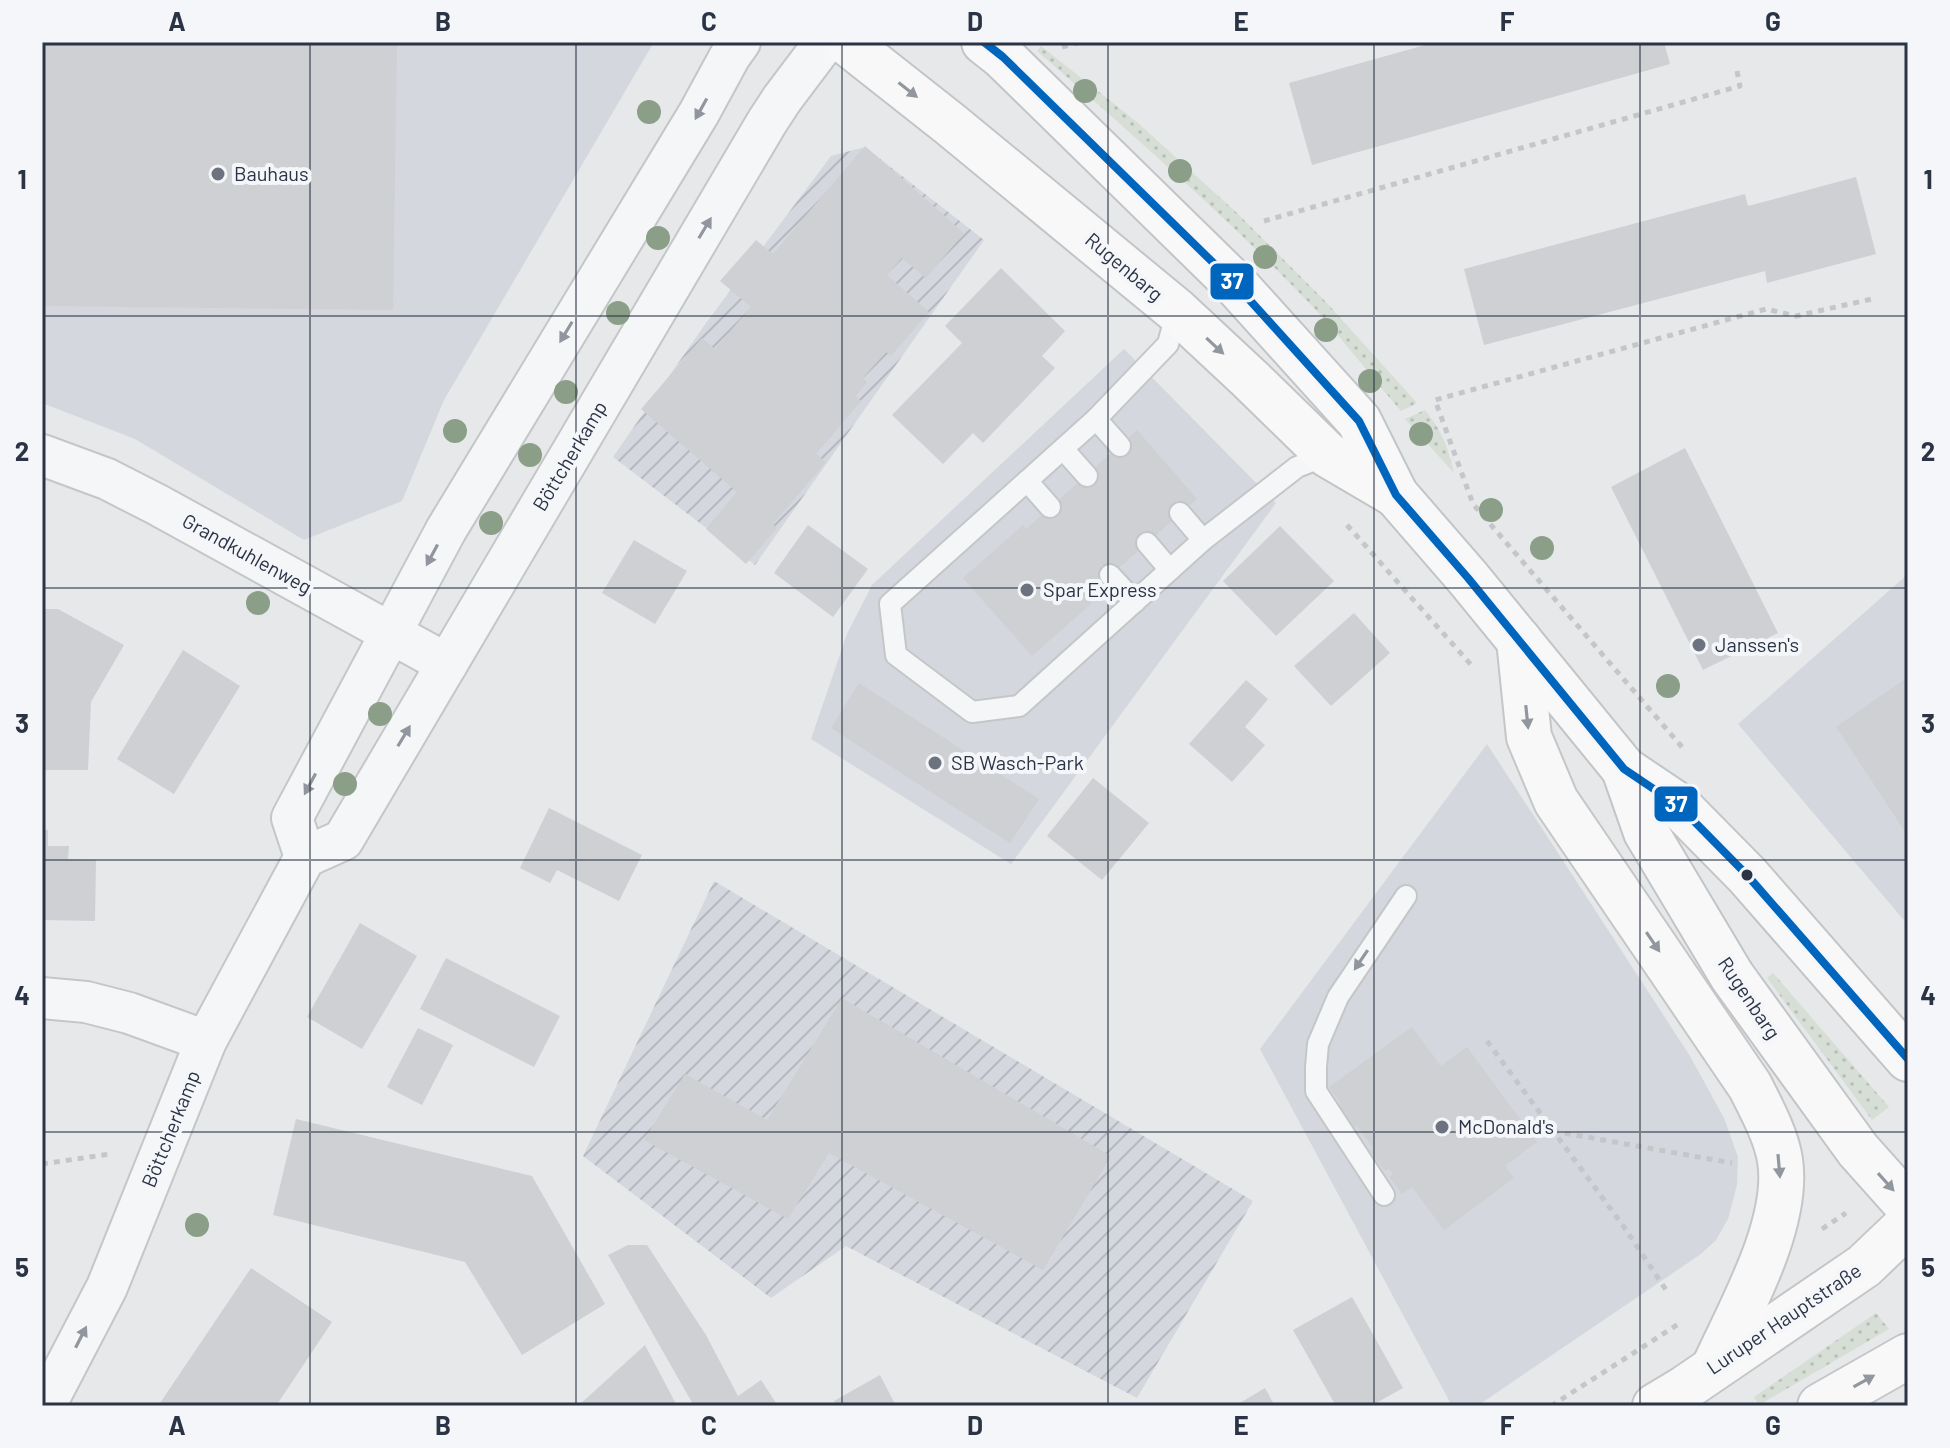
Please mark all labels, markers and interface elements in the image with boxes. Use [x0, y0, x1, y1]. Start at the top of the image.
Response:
text: A [168, 5, 186, 36]
text: B [435, 5, 451, 36]
text: C [701, 5, 717, 36]
text: D [967, 5, 983, 36]
text: E [1233, 5, 1249, 36]
text: F [1500, 5, 1515, 36]
text: G [1765, 5, 1781, 36]
one-way arrow [898, 82, 918, 98]
one-way arrow [694, 98, 708, 121]
place label: Bauhaus [234, 161, 309, 185]
text: 1 [17, 163, 27, 194]
text: 1 [1923, 163, 1933, 194]
marker: Bauhaus [209, 165, 227, 183]
one-way arrow [698, 217, 712, 239]
street label: Rugenbarg [1081, 227, 1168, 306]
line badge: 37 [1209, 262, 1255, 301]
text: 37 [1221, 267, 1243, 293]
one-way arrow [559, 321, 573, 343]
one-way arrow [1205, 337, 1224, 355]
street label: Böttcherkamp [527, 396, 611, 515]
text: 2 [15, 435, 29, 466]
text: 2 [1921, 435, 1935, 466]
street label: Grandkuhlenweg [179, 508, 316, 599]
one-way arrow [426, 543, 439, 566]
place label: Spar Express [1043, 577, 1157, 601]
marker: Spar Express [1018, 581, 1036, 599]
place label: Janssen's [1715, 632, 1799, 656]
marker: Janssen's [1690, 636, 1708, 654]
one-way arrow [1521, 705, 1534, 730]
text: 3 [15, 707, 29, 738]
text: 3 [1921, 707, 1935, 738]
one-way arrow [397, 725, 411, 747]
place label: SB Wasch-Park [951, 750, 1084, 774]
marker: SB Wasch-Park [926, 754, 944, 772]
one-way arrow [304, 773, 317, 796]
line badge: 37 [1653, 785, 1699, 823]
text: 37 [1665, 790, 1687, 816]
unlabelled marker [1739, 867, 1755, 883]
one-way arrow [1645, 931, 1660, 952]
one-way arrow [1354, 949, 1369, 970]
street label: Rugenbarg [1714, 952, 1786, 1043]
text: 4 [14, 979, 30, 1010]
text: 4 [1920, 979, 1936, 1010]
street label: Böttcherkamp [136, 1067, 204, 1191]
place label: McDonald's [1458, 1114, 1554, 1138]
marker: McDonald's [1433, 1118, 1451, 1136]
one-way arrow [1773, 1154, 1786, 1179]
one-way arrow [1877, 1171, 1894, 1191]
text: 5 [15, 1251, 29, 1282]
text: 5 [1921, 1251, 1935, 1282]
street label: Luruper Hauptstraße [1702, 1258, 1865, 1379]
one-way arrow [75, 1326, 88, 1349]
one-way arrow [1853, 1375, 1875, 1389]
text: A [168, 1409, 186, 1440]
text: B [435, 1409, 451, 1440]
text: C [701, 1409, 717, 1440]
text: D [967, 1409, 983, 1440]
text: E [1233, 1409, 1249, 1440]
text: F [1500, 1409, 1515, 1440]
text: G [1765, 1409, 1781, 1440]

